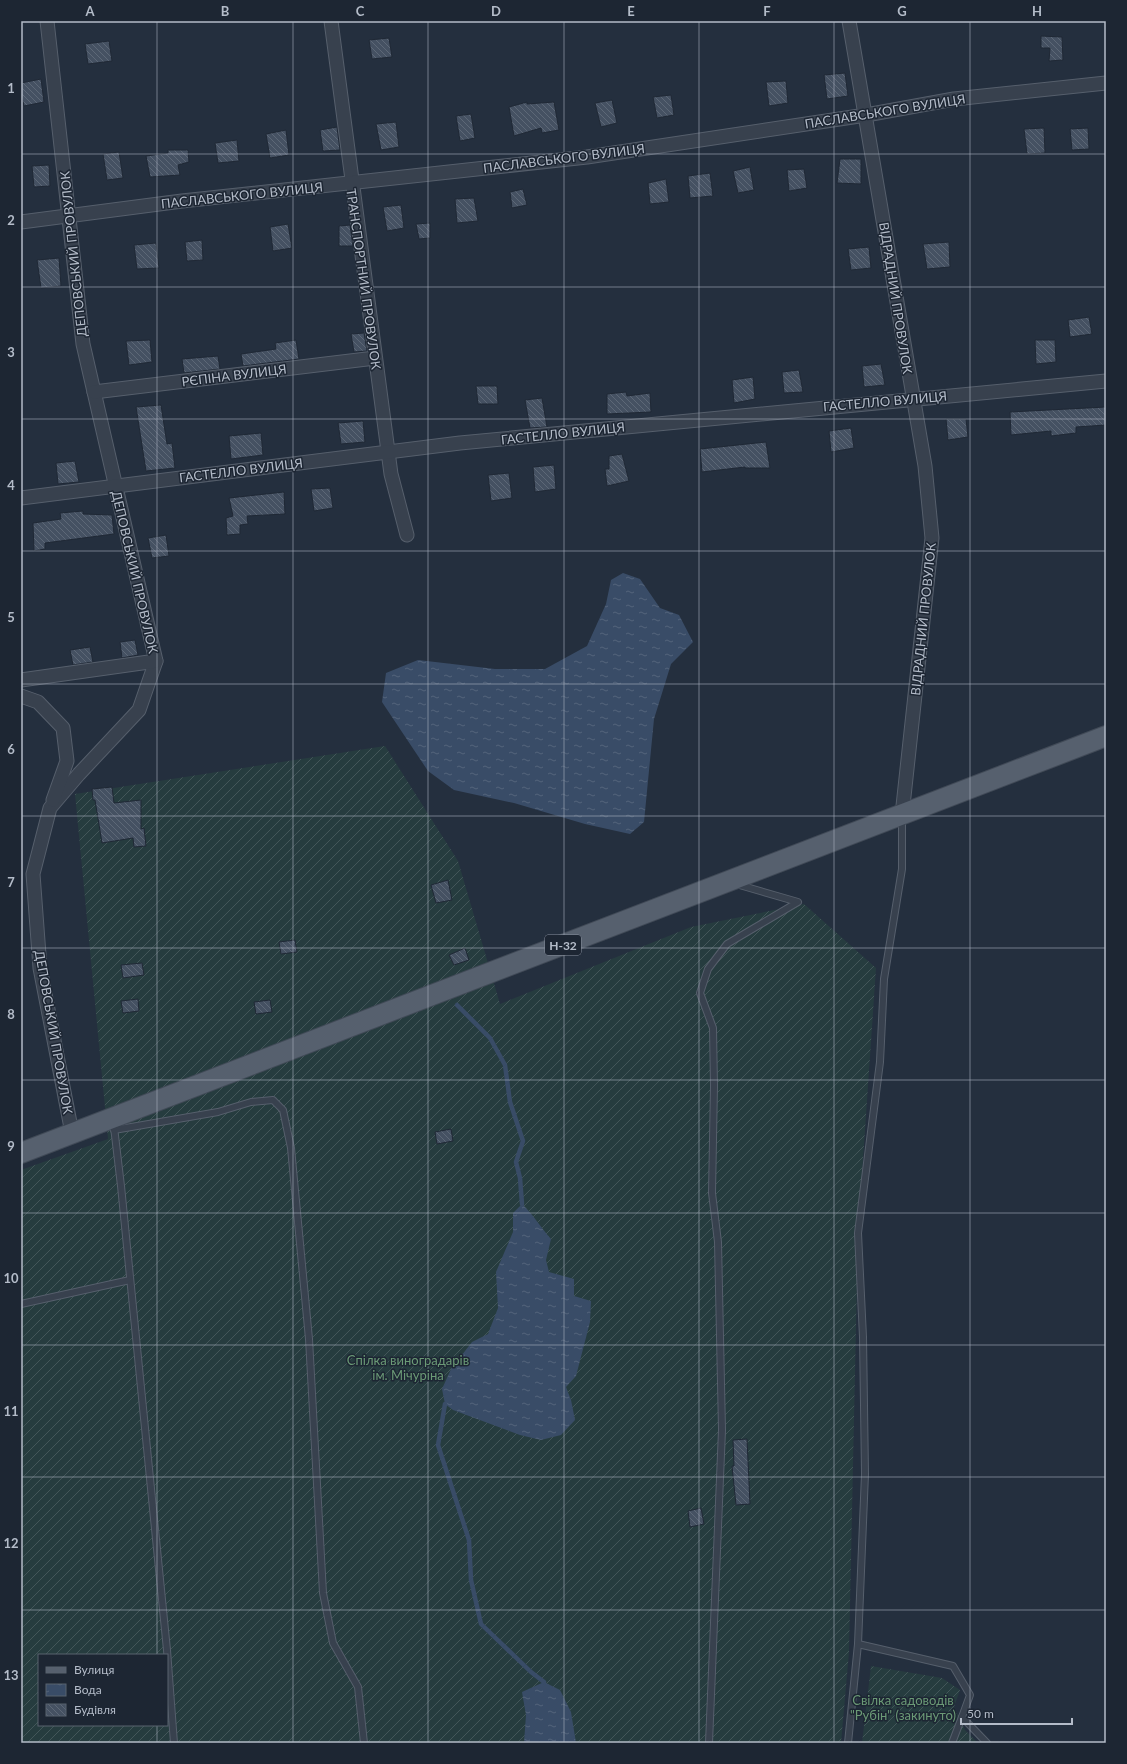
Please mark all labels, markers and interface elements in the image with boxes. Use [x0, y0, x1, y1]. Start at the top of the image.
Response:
text: A [84, 3, 95, 19]
text: B [221, 3, 230, 19]
text: C [356, 3, 365, 19]
text: D [491, 3, 501, 19]
text: E [627, 3, 635, 19]
text: F [763, 3, 771, 19]
text: G [897, 3, 907, 19]
text: H [1032, 3, 1042, 19]
text: 1 [7, 80, 15, 96]
street label: ПАСЛАВСЬКОГО ВУЛИЦЯ [803, 90, 967, 132]
street label: ПАСЛАВСЬКОГО ВУЛИЦЯ [482, 140, 646, 176]
street label: ДЕПОВСЬКИЙ ПРОВУЛОК [56, 170, 90, 338]
street label: ПАСЛАВСЬКОГО ВУЛИЦЯ [160, 179, 324, 211]
street label: ТРАНСПОРТНИЙ ПРОВУЛОК [343, 187, 385, 371]
text: 2 [7, 212, 15, 228]
street label: ВІДРАДНИЙ ПРОВУЛОК [876, 221, 916, 375]
text: 3 [7, 344, 15, 360]
street label: РЄПІНА ВУЛИЦЯ [181, 361, 287, 389]
street label: ГАСТЕЛЛО ВУЛИЦЯ [822, 388, 948, 414]
street label: ГАСТЕЛЛО ВУЛИЦЯ [500, 419, 626, 447]
street label: ГАСТЕЛЛО ВУЛИЦЯ [178, 454, 304, 486]
text: 4 [7, 477, 15, 493]
street label: ДЕПОВСЬКИЙ ПРОВУЛОК [108, 489, 162, 655]
street label: ВІДРАДНИЙ ПРОВУЛОК [907, 541, 939, 696]
text: 5 [7, 609, 15, 625]
text: 6 [7, 741, 15, 757]
text: 7 [7, 874, 15, 890]
road number: Н-32 [545, 935, 581, 955]
street label: ДЕПОВСЬКИЙ ПРОВУЛОК [32, 949, 76, 1116]
text: 8 [7, 1006, 15, 1022]
text: 9 [7, 1138, 15, 1154]
text: 10 [3, 1270, 19, 1286]
park label: Спілка виноградарів ім. Мічуріна [347, 1352, 469, 1383]
text: 11 [3, 1403, 19, 1419]
text: 12 [3, 1535, 19, 1551]
legend [38, 1654, 168, 1726]
text: Вулиця [74, 1662, 114, 1677]
text: 13 [3, 1667, 19, 1683]
text: Вода [74, 1682, 102, 1697]
park label: Свілка садоводів "Рубін" (закинуто) [850, 1692, 956, 1723]
scale bar [961, 1700, 1072, 1726]
text: Будівля [74, 1702, 116, 1717]
text: 50 m [967, 1706, 994, 1721]

